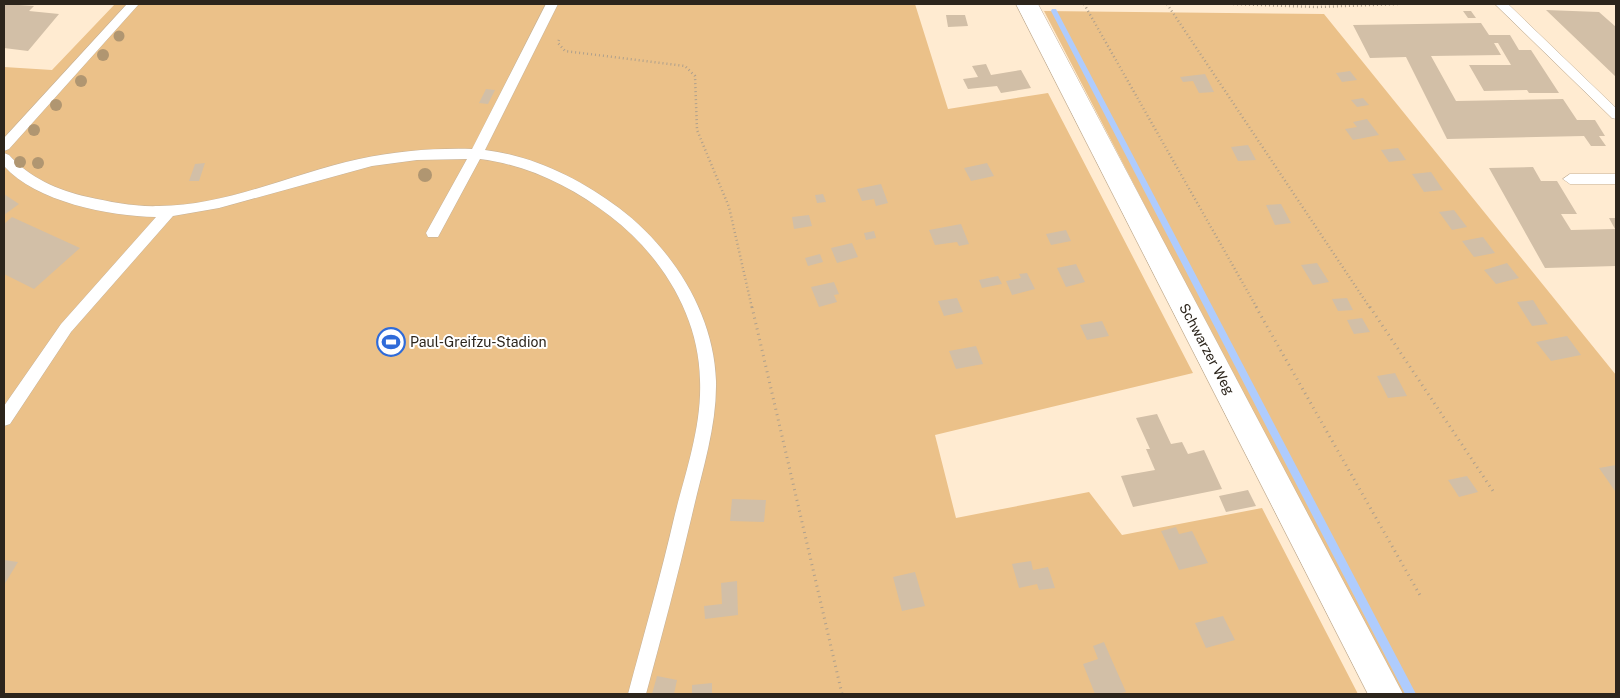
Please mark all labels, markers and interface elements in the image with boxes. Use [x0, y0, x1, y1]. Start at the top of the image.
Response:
street label: Schwarzer Weg [1176, 301, 1238, 398]
sports icon: Paul-Greifzu-Stadion [376, 327, 406, 357]
place label: Paul-Greifzu-Stadion [410, 334, 547, 350]

